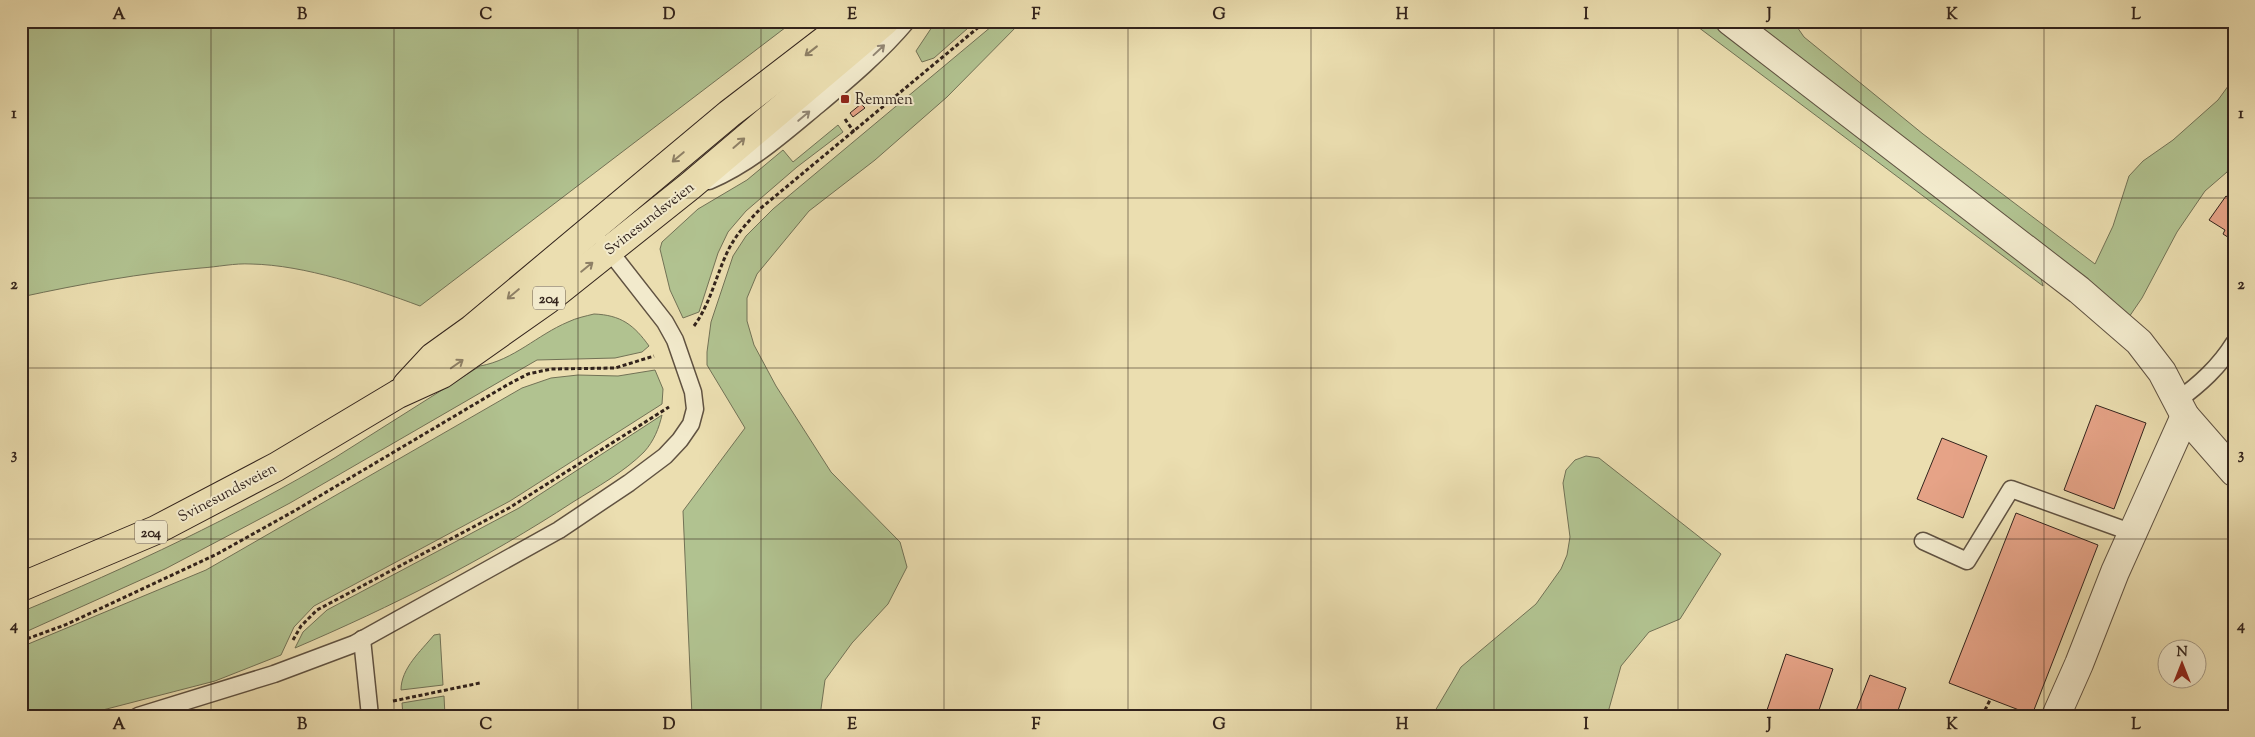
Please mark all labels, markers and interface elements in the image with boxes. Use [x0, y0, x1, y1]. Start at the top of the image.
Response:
text: A [113, 4, 126, 27]
text: B [297, 4, 307, 27]
text: C [480, 4, 493, 27]
text: D [663, 4, 676, 27]
text: E [847, 4, 857, 27]
text: F [1032, 4, 1041, 27]
text: G [1212, 4, 1226, 27]
text: H [1396, 4, 1409, 27]
text: I [1583, 4, 1589, 27]
text: J [1765, 4, 1772, 27]
text: K [1946, 4, 1958, 27]
text: L [2131, 4, 2141, 27]
one-way arrow [873, 44, 886, 56]
one-way arrow [804, 46, 818, 56]
place label: Remmen [855, 90, 913, 111]
marker: Remmen [839, 93, 851, 105]
text: 1 [11, 103, 17, 126]
text: 1 [2238, 103, 2244, 126]
one-way arrow [798, 110, 811, 122]
one-way arrow [733, 137, 746, 148]
one-way arrow [672, 151, 685, 162]
street label: Svinesundsveien [601, 177, 699, 261]
one-way arrow [581, 261, 594, 272]
text: 2 [10, 274, 18, 297]
text: 2 [2237, 274, 2245, 297]
road number: 204 [533, 286, 565, 310]
one-way arrow [507, 289, 520, 300]
one-way arrow [450, 359, 464, 369]
text: 3 [11, 444, 18, 467]
text: 3 [2238, 444, 2245, 467]
street label: Svinesundsveien [175, 458, 281, 528]
road number: 204 [135, 520, 167, 544]
text: 4 [9, 615, 18, 638]
text: 4 [2236, 615, 2245, 638]
north arrow [2158, 640, 2208, 690]
text: N [2176, 643, 2188, 663]
text: A [113, 714, 126, 737]
text: B [297, 714, 307, 737]
text: C [480, 714, 493, 737]
text: D [663, 714, 676, 737]
text: E [847, 714, 857, 737]
text: F [1032, 714, 1041, 737]
text: G [1212, 714, 1226, 737]
text: H [1396, 714, 1409, 737]
text: I [1583, 714, 1589, 737]
text: J [1765, 714, 1772, 737]
text: K [1946, 714, 1958, 737]
text: L [2131, 714, 2141, 737]

